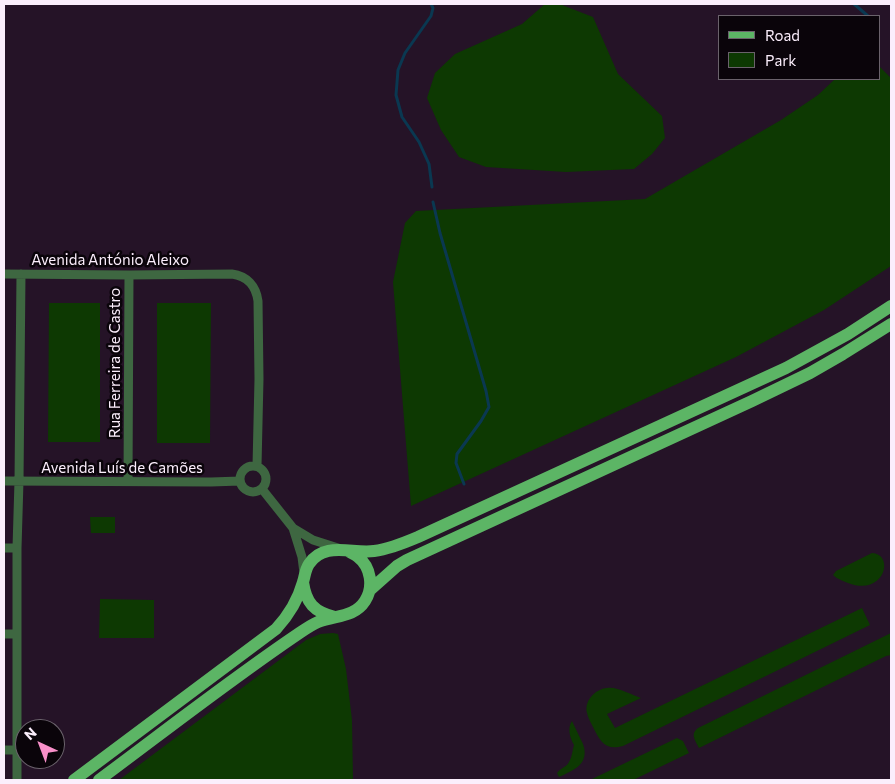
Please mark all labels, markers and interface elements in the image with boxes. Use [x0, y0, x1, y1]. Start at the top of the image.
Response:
legend [718, 15, 880, 80]
text: Road [765, 26, 800, 44]
text: Park [765, 51, 796, 69]
street label: Avenida António Aleixo [31, 251, 189, 269]
street label: Rua Ferreira de Castro [106, 288, 124, 438]
street label: Avenida Luís de Camões [41, 459, 203, 477]
north arrow [15, 719, 65, 769]
text: N [20, 724, 40, 743]

